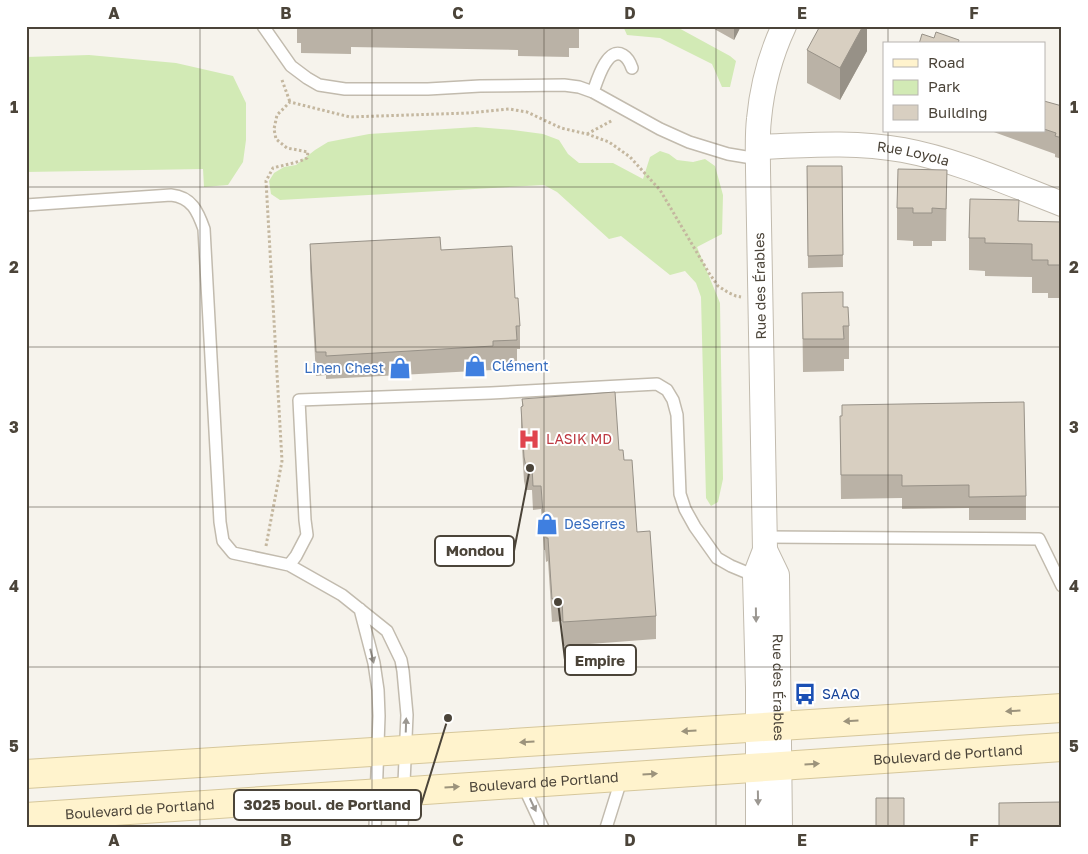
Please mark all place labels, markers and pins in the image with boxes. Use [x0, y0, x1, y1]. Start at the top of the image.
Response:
shop icon: Clément [462, 353, 488, 379]
shop icon: Linen Chest [387, 355, 413, 381]
place label: Clément [492, 357, 549, 374]
place label: Linen Chest [304, 359, 384, 376]
hospital icon: LASIK MD [516, 426, 542, 452]
place label: LASIK MD [546, 430, 612, 447]
shop icon: DeSerres [534, 511, 560, 537]
place label: DeSerres [564, 515, 625, 532]
callout: Mondou [435, 536, 514, 566]
callout: Empire [565, 645, 636, 675]
bus stop icon: SAAQ [792, 681, 818, 707]
place label: SAAQ [822, 685, 860, 702]
callout: 3025 boul. de Portland [234, 790, 421, 820]

